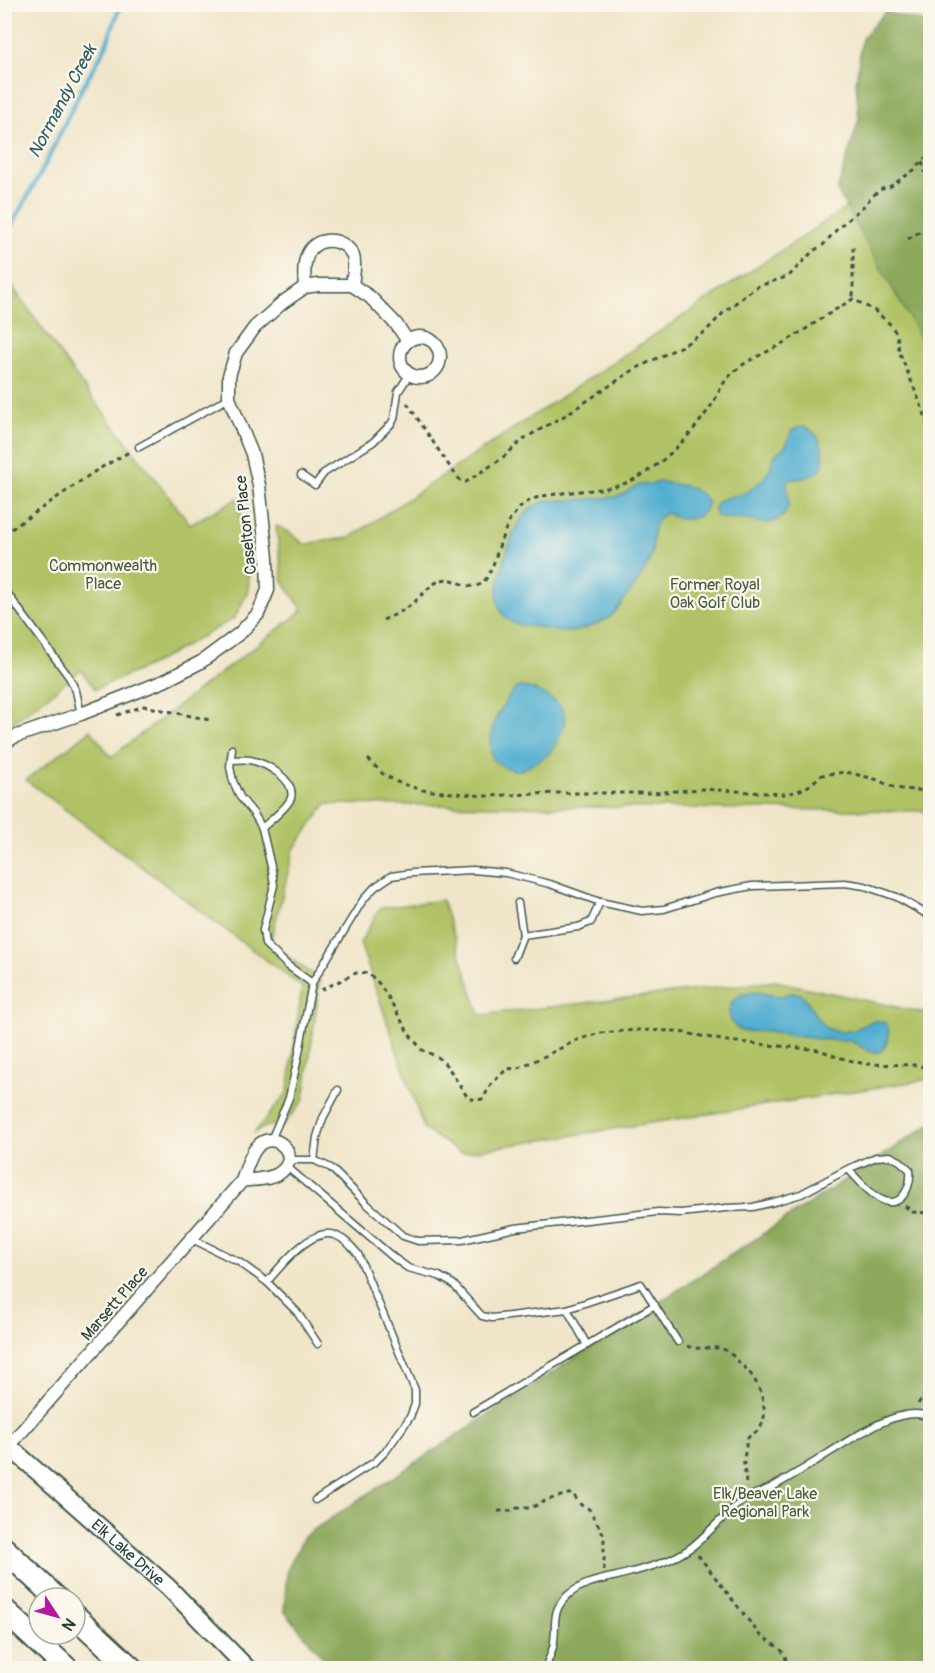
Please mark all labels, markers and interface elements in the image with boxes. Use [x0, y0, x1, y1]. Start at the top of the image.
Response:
water label: Normandy Creek [23, 39, 103, 162]
street label: Caselton Place [231, 474, 261, 576]
park label: Commonwealth Place [49, 556, 157, 594]
park label: Former Royal Oak Golf Club [670, 575, 760, 613]
street label: Marsett Place [77, 1262, 153, 1345]
park label: Elk/Beaver Lake Regional Park [713, 1484, 817, 1522]
street label: Elk Lake Drive [87, 1515, 169, 1590]
north arrow [27, 1586, 87, 1646]
text: N [57, 1614, 80, 1635]

